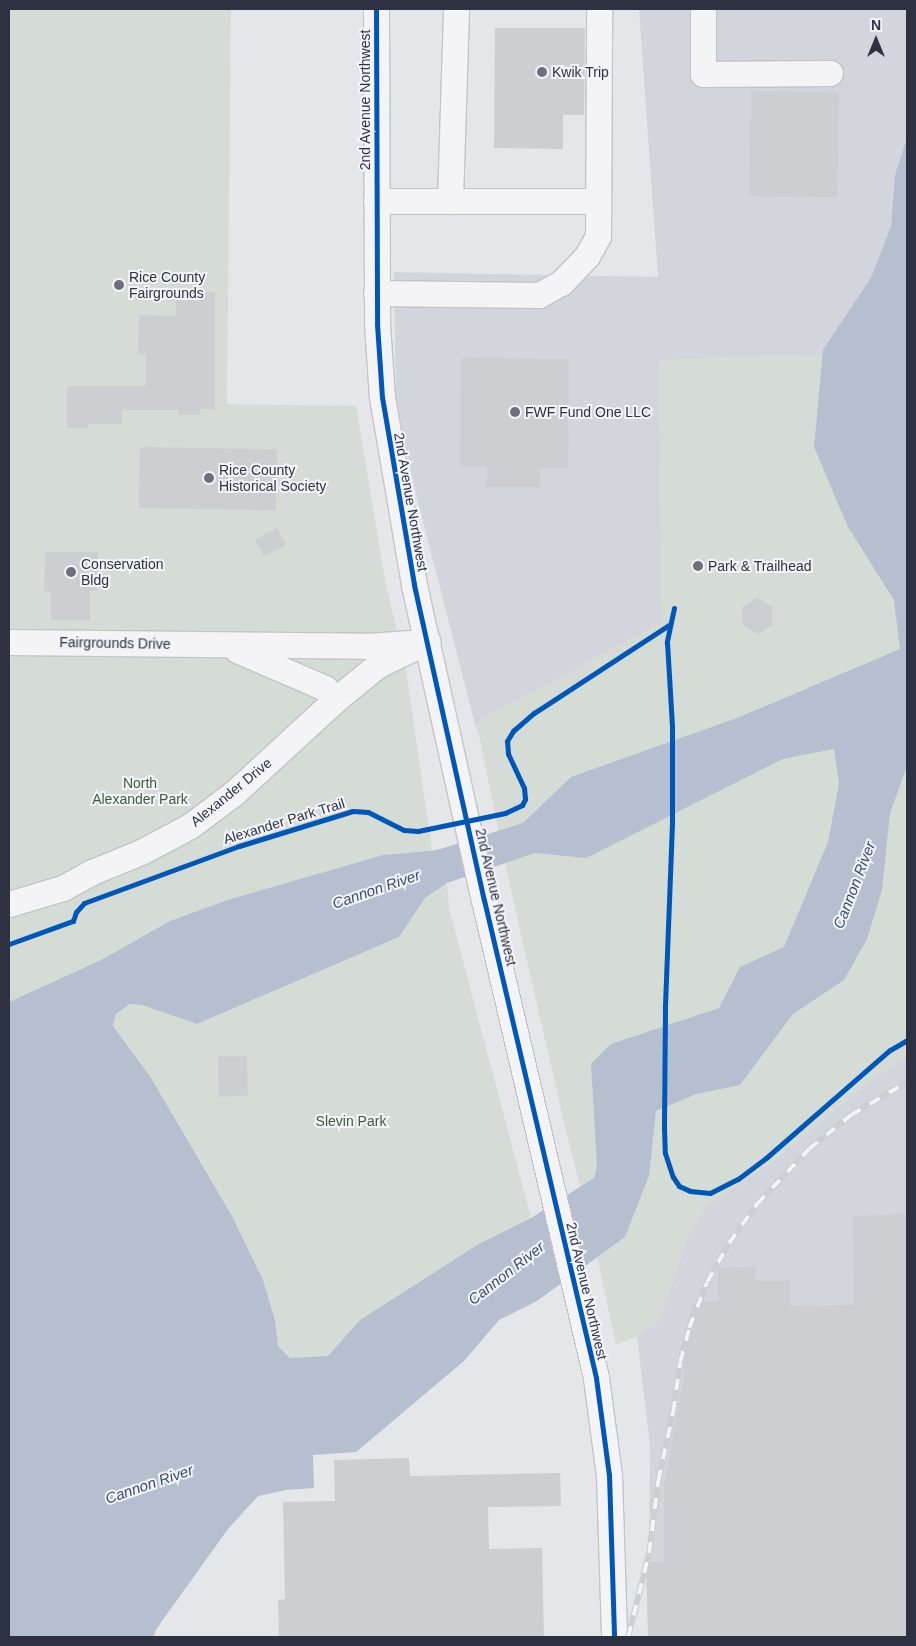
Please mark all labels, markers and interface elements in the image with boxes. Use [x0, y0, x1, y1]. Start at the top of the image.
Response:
north arrow [851, 15, 901, 65]
text: N [871, 17, 881, 33]
street label: 2nd Avenue Northwest [357, 29, 373, 171]
place label: Kwik Trip [552, 64, 609, 80]
marker: Kwik Trip [536, 66, 548, 78]
place label: Rice County Fairgrounds [129, 269, 205, 302]
marker: Rice County Fairgrounds [113, 279, 125, 291]
place label: FWF Fund One LLC [525, 404, 651, 420]
marker: FWF Fund One LLC [509, 406, 521, 418]
street label: 2nd Avenue Northwest [390, 431, 432, 573]
place label: Rice County Historical Society [219, 462, 326, 494]
marker: Rice County Historical Society [203, 472, 215, 484]
place label: Conservation Bldg [81, 556, 163, 588]
place label: Park & Trailhead [708, 558, 812, 574]
marker: Park & Trailhead [692, 560, 704, 572]
marker: Conservation Bldg [65, 566, 77, 578]
street label: Fairgrounds Drive [59, 634, 171, 652]
street label: Alexander Drive [187, 754, 275, 830]
park label: North Alexander Park [92, 775, 188, 808]
street label: Alexander Park Trail [221, 795, 347, 847]
street label: 2nd Avenue Northwest [472, 826, 520, 968]
water label: Cannon River [829, 839, 879, 931]
water label: Cannon River [330, 866, 422, 912]
park label: Slevin Park [316, 1113, 386, 1129]
street label: 2nd Avenue Northwest [563, 1220, 611, 1362]
water label: Cannon River [464, 1238, 548, 1308]
water label: Cannon River [103, 1461, 195, 1507]

